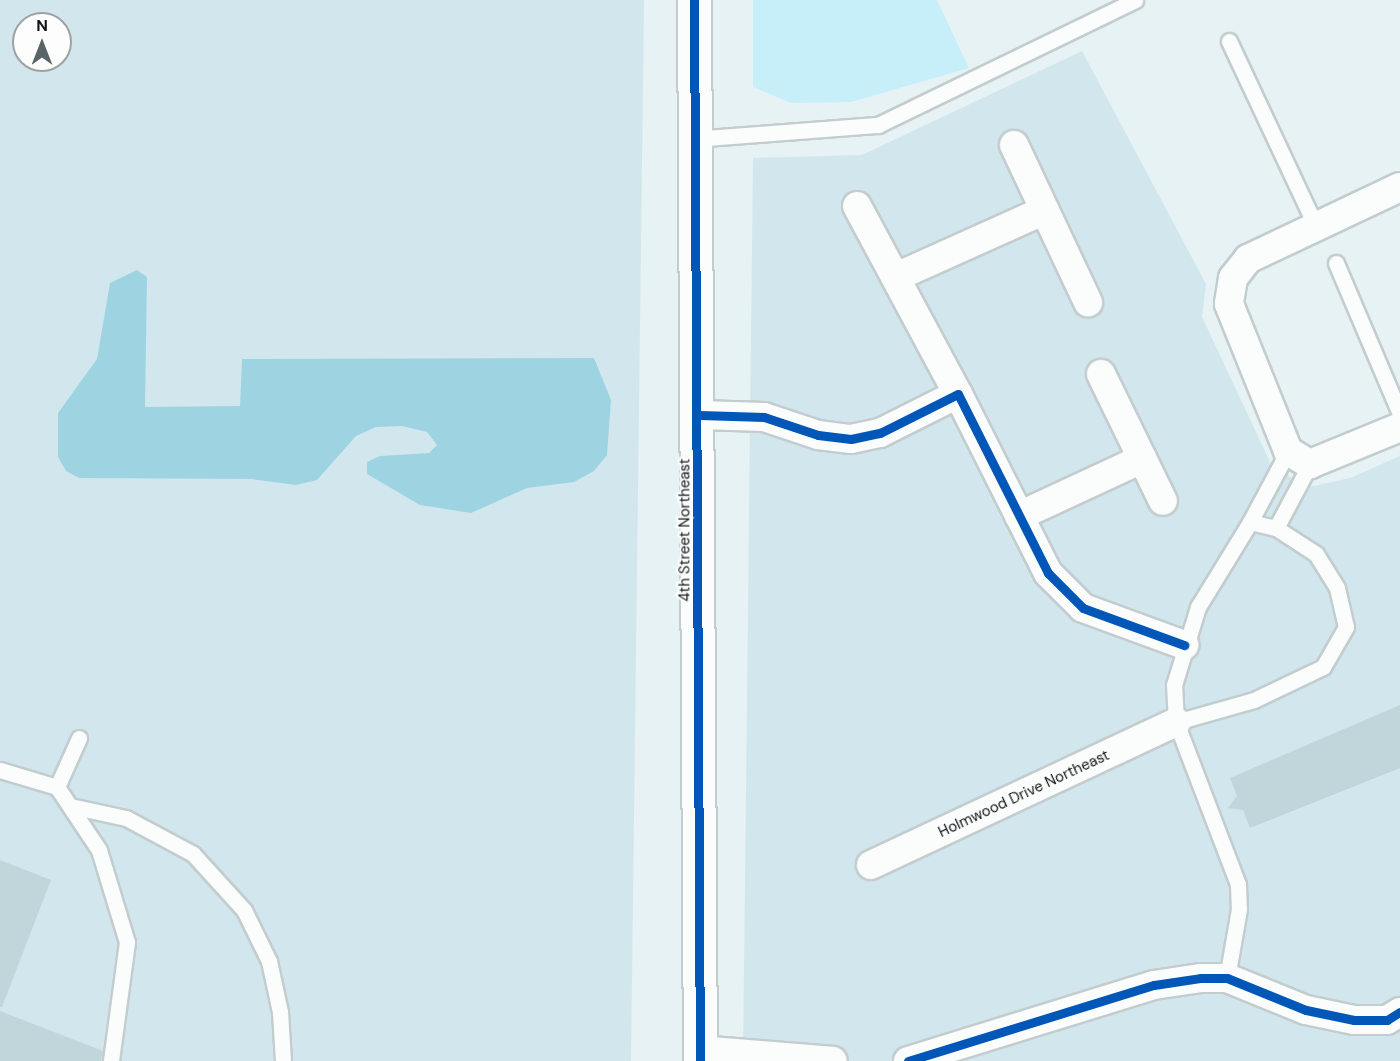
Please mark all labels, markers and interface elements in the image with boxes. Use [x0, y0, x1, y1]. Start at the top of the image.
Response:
north arrow [12, 12, 72, 72]
text: N [36, 15, 48, 36]
street label: 4th Street Northeast [676, 458, 694, 602]
street label: Holmwood Drive Northeast [936, 746, 1112, 842]

